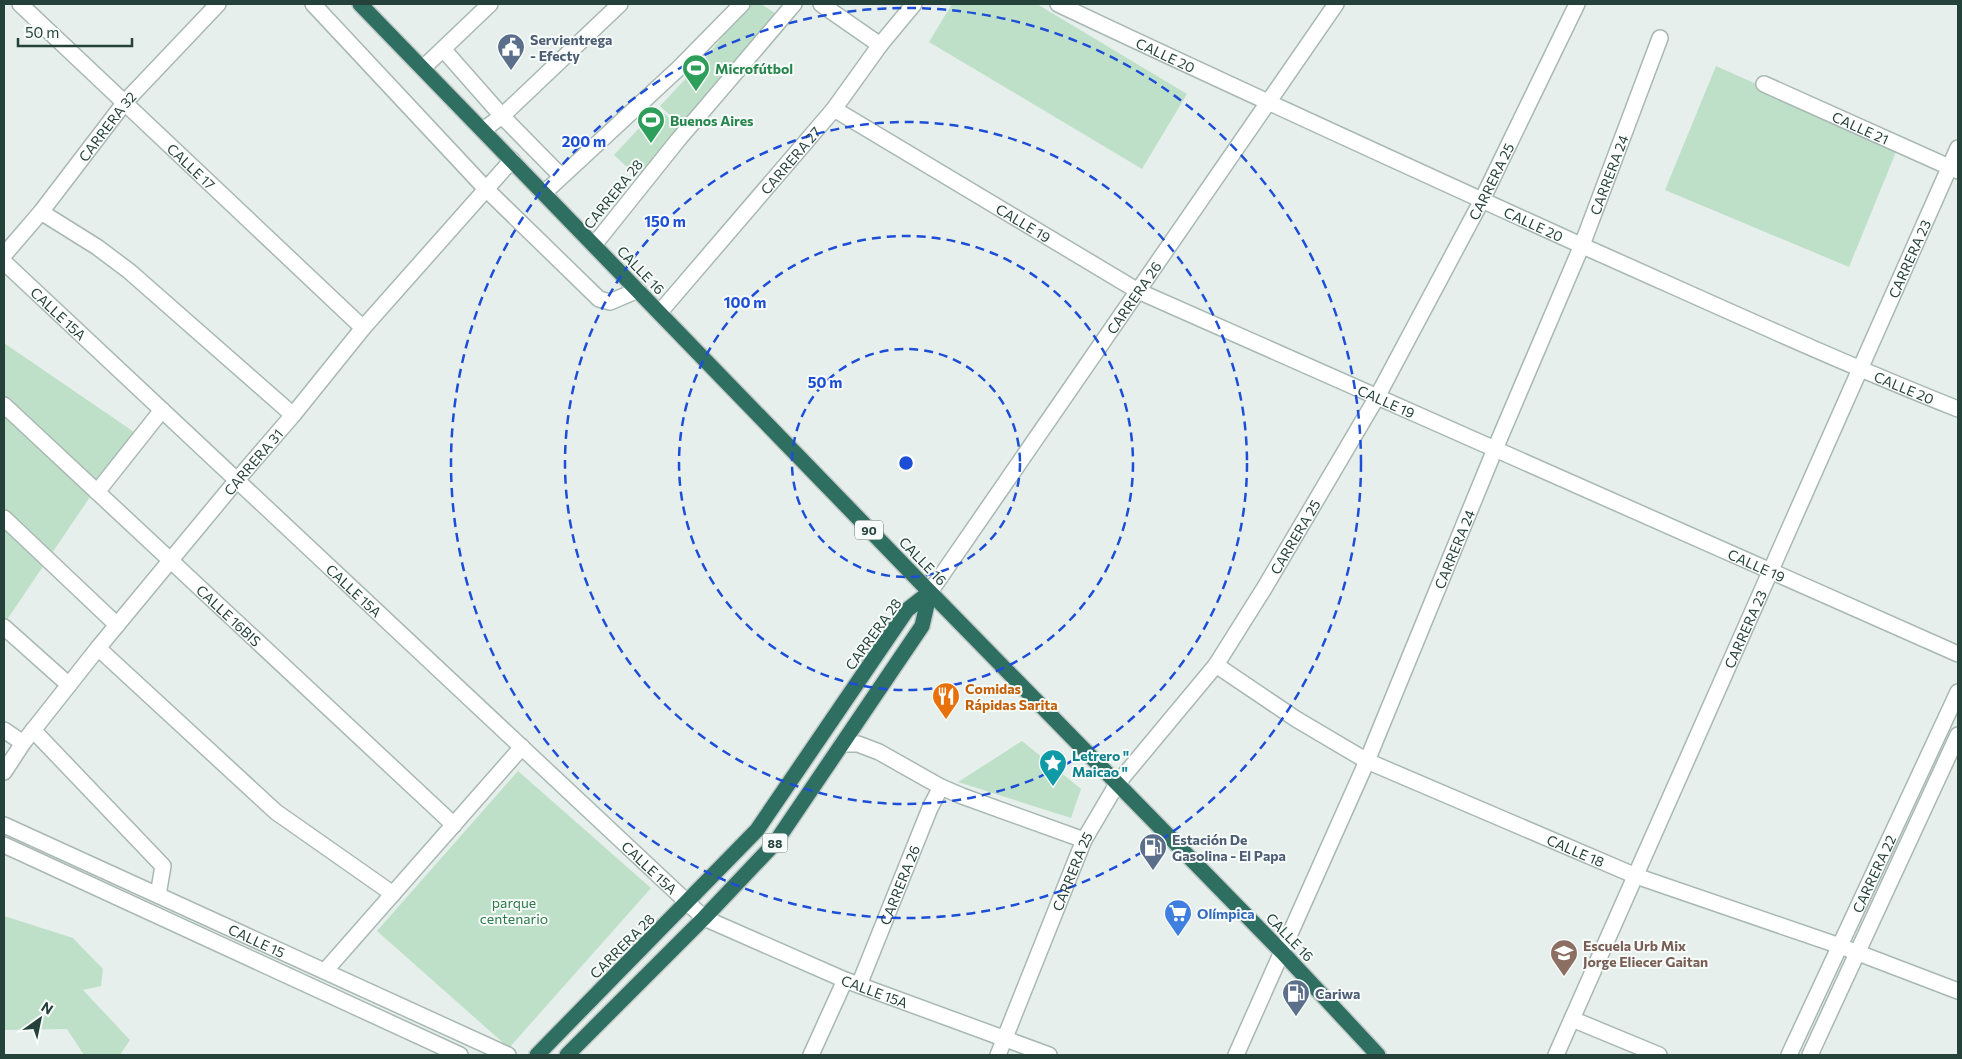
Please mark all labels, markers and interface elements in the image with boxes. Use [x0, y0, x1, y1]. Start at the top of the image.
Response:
scale bar [18, 15, 131, 47]
text: 50 m [25, 23, 59, 41]
place label: Servientrega - Efecty [530, 31, 612, 64]
public building icon: Servientrega - Efecty [496, 32, 526, 71]
street label: CALLE 20 [1133, 34, 1198, 76]
sports icon: Microfútbol [681, 53, 711, 92]
place label: Microfútbol [715, 60, 793, 77]
street label: CARRERA 32 [75, 87, 139, 164]
sports icon: Buenos Aires [636, 105, 666, 144]
street label: CALLE 21 [1830, 107, 1892, 147]
place label: Buenos Aires [670, 112, 754, 129]
street label: CARRERA 27 [757, 123, 824, 197]
text: 200 m [562, 132, 606, 150]
street label: CARRERA 24 [1586, 132, 1631, 217]
street label: CALLE 17 [164, 139, 219, 193]
street label: CARRERA 25 [1465, 140, 1517, 223]
street label: CARRERA 28 [580, 156, 646, 232]
street label: CALLE 19 [993, 200, 1054, 245]
street label: CALLE 20 [1501, 203, 1566, 244]
text: 150 m [644, 212, 686, 230]
street label: CARRERA 23 [1884, 217, 1934, 300]
street label: CALLE 16 [614, 242, 668, 298]
street label: CARRERA 26 [1102, 258, 1164, 337]
street label: CALLE 15A [27, 283, 90, 344]
text: 100 m [724, 293, 766, 311]
street label: CALLE 20 [1872, 367, 1937, 407]
text: 50 m [808, 373, 842, 391]
street label: CALLE 19 [1355, 381, 1418, 421]
street label: CARRERA 31 [220, 425, 286, 498]
centre of rings [897, 454, 915, 472]
street label: CARRERA 25 [1266, 496, 1323, 577]
street label: CARRERA 24 [1430, 506, 1478, 591]
road number: 90 [855, 520, 883, 540]
street label: CALLE 16 [896, 533, 950, 589]
street label: CALLE 19 [1726, 545, 1788, 585]
street label: CALLE 15A [323, 560, 386, 620]
street label: CALLE 16BIS [193, 581, 265, 649]
street label: CARRERA 23 [1720, 587, 1770, 671]
street label: CARRERA 28 [841, 595, 905, 673]
place label: Comidas Rápidas Sarita [965, 680, 1058, 713]
restaurant icon: Comidas Rápidas Sarita [931, 681, 961, 720]
place label: Letrero " Maicao " [1072, 747, 1129, 780]
place icon: Letrero " Maicao " [1038, 748, 1068, 787]
street label: CARRERA 25 [1048, 828, 1096, 913]
street label: CALLE 18 [1544, 830, 1607, 870]
place label: Estación De Gasolina - El Papa [1172, 831, 1286, 864]
fuel station icon: Estación De Gasolina - El Papa [1138, 832, 1168, 871]
street label: CARRERA 22 [1848, 832, 1899, 915]
road number: 88 [762, 834, 788, 852]
street label: CALLE 15A [619, 837, 681, 897]
street label: CARRERA 26 [876, 842, 923, 927]
park label: parque centenario [480, 894, 548, 927]
supermarket icon: Olímpica [1163, 898, 1193, 937]
place label: Olímpica [1197, 905, 1255, 922]
street label: CALLE 16 [1263, 909, 1317, 965]
street label: CARRERA 28 [586, 910, 658, 982]
street label: CALLE 15 [226, 920, 288, 961]
place label: Escuela Urb Mix Jorge Eliecer Gaitan [1583, 937, 1708, 970]
school or university icon: Escuela Urb Mix Jorge Eliecer Gaitan [1549, 938, 1579, 977]
street label: CALLE 15A [839, 971, 911, 1011]
fuel station icon: Cariwa [1281, 978, 1311, 1017]
place label: Cariwa [1315, 985, 1361, 1002]
north arrow [15, 994, 65, 1044]
text: N [38, 998, 56, 1018]

